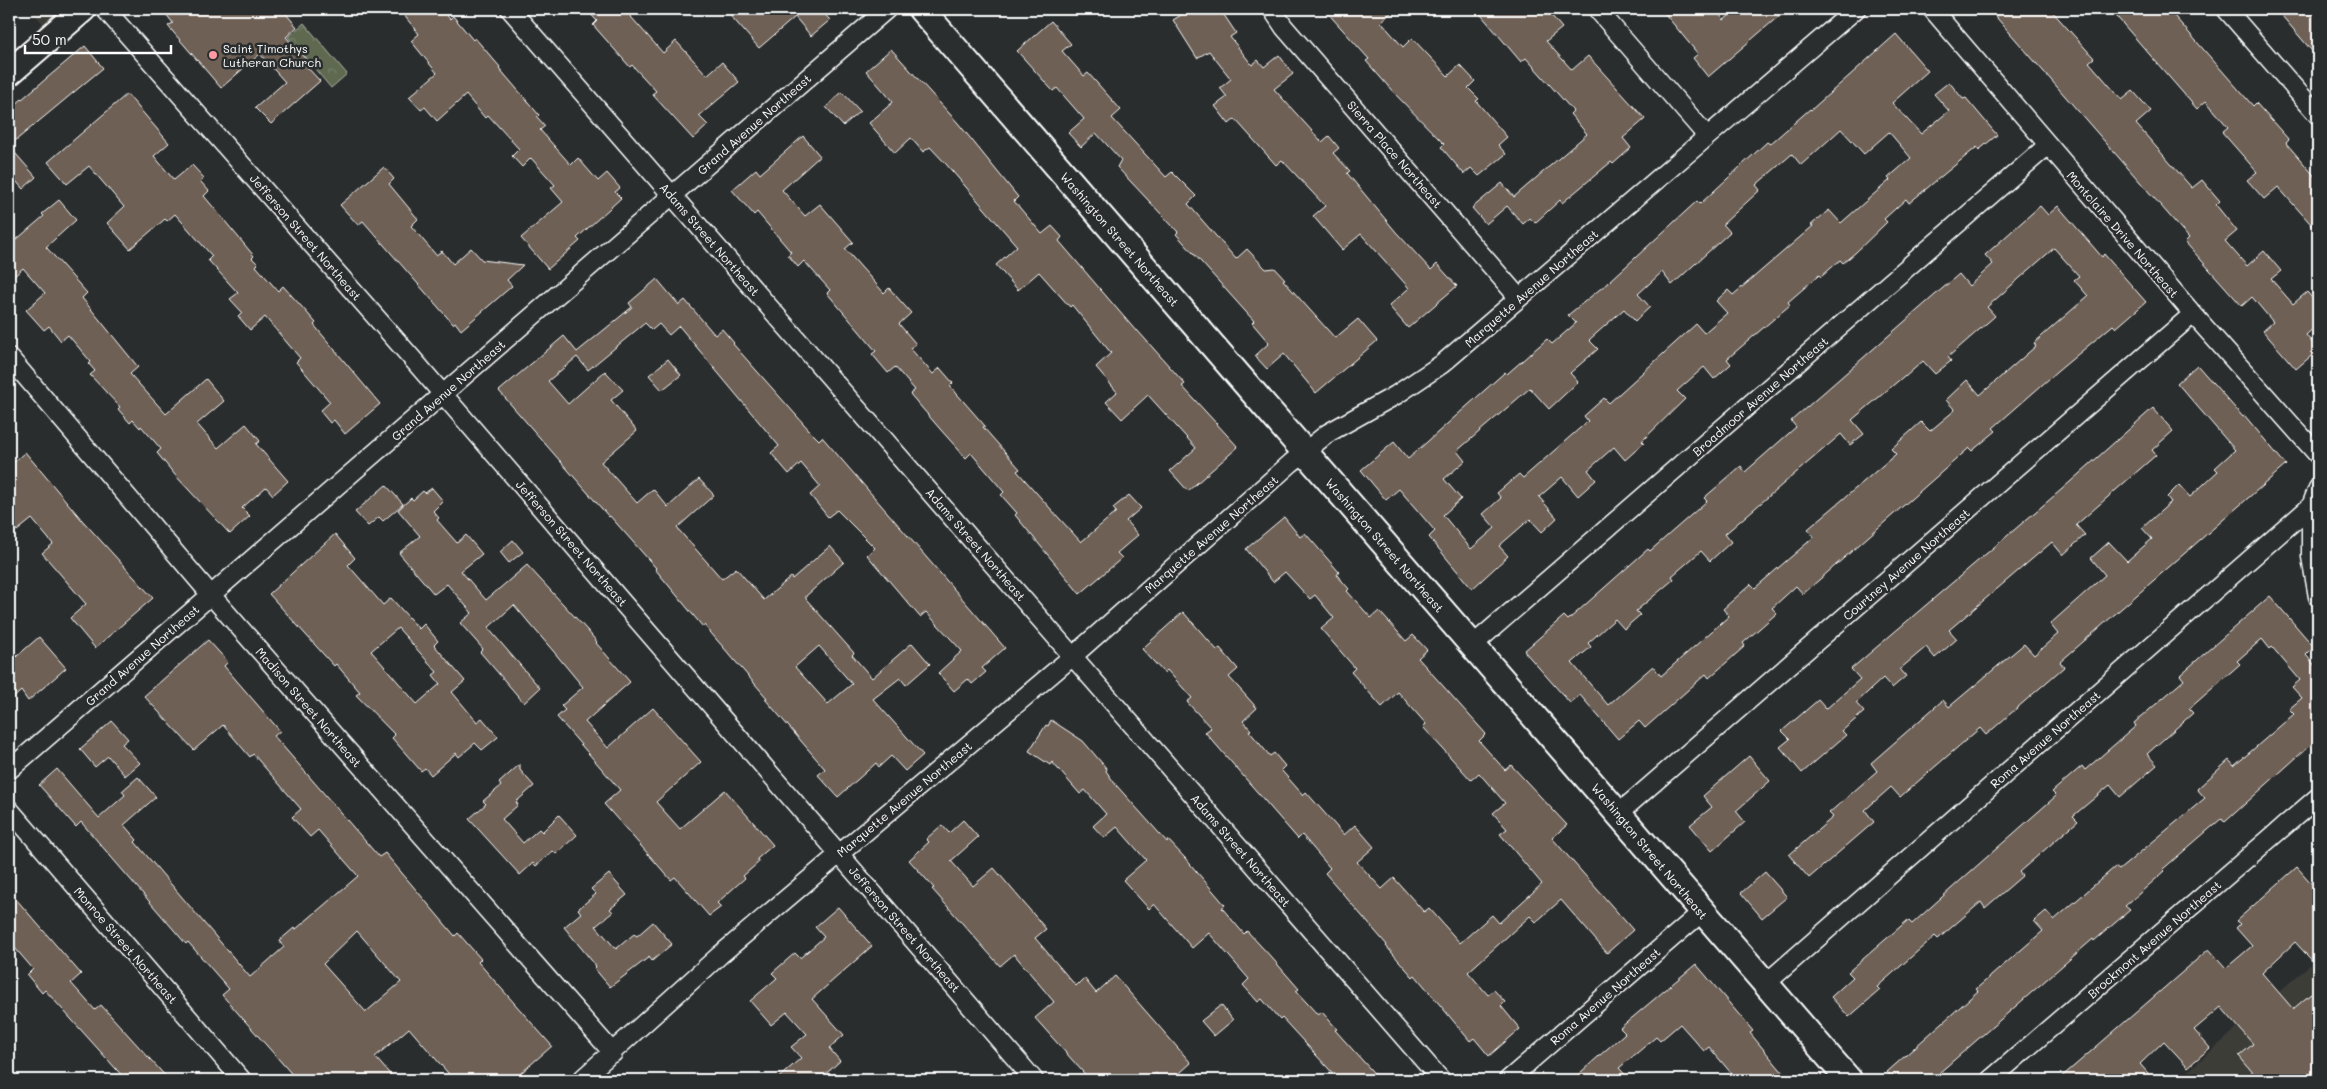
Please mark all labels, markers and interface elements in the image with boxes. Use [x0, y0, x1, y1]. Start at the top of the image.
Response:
scale bar [25, 22, 171, 54]
text: 50 m [32, 29, 67, 49]
place label: Saint Timothys Lutheran Church [223, 40, 321, 70]
marker: Saint Timothys Lutheran Church [207, 49, 219, 61]
street label: Grand Avenue Northeast [694, 70, 814, 178]
street label: Sierra Place Northeast [1344, 97, 1446, 211]
street label: Montclaire Drive Northeast [2064, 167, 2182, 301]
street label: Washington Street Northeast [1057, 169, 1183, 309]
street label: Jefferson Street Northeast [247, 170, 365, 304]
street label: Adams Street Northeast [656, 179, 764, 299]
street label: Marquette Avenue Northeast [1461, 226, 1601, 350]
street label: Broadmoor Avenue Northeast [1689, 333, 1831, 459]
street label: Grand Avenue Northeast [388, 336, 508, 444]
street label: Marquette Avenue Northeast [1141, 472, 1281, 596]
street label: Washington Street Northeast [1322, 475, 1448, 615]
street label: Jefferson Street Northeast [513, 476, 631, 610]
street label: Adams Street Northeast [922, 484, 1030, 604]
street label: Courtney Avenue Northeast [1839, 504, 1973, 624]
street label: Grand Avenue Northeast [82, 601, 202, 709]
street label: Madison Street Northeast [252, 644, 366, 770]
street label: Roma Avenue Northeast [1987, 687, 2103, 791]
street label: Marquette Avenue Northeast [833, 738, 975, 860]
street label: Washington Street Northeast [1588, 780, 1712, 922]
street label: Adams Street Northeast [1187, 790, 1295, 910]
street label: Jefferson Street Northeast [846, 862, 964, 996]
street label: Brockmont Avenue Northeast [2084, 877, 2224, 1001]
street label: Monroe Street Northeast [71, 883, 181, 1007]
street label: Roma Avenue Northeast [1547, 944, 1663, 1048]

